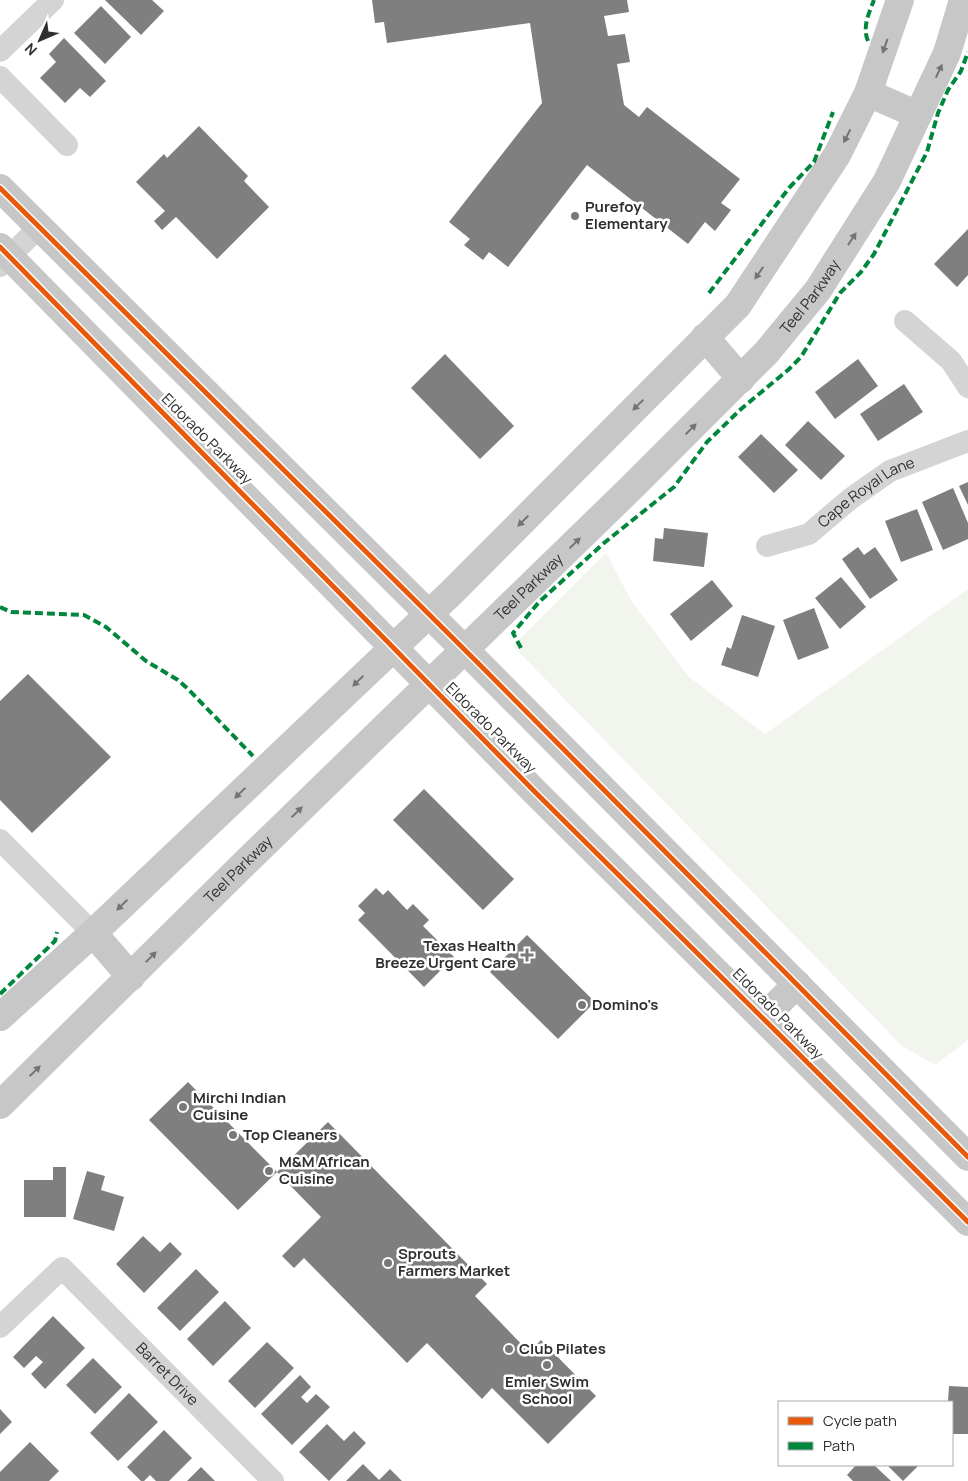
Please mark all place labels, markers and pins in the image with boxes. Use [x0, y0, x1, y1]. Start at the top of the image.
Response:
place label: Purefoy Elementary [585, 196, 668, 234]
marker: Purefoy Elementary [569, 210, 581, 222]
place label: Texas Health Breeze Urgent Care [375, 935, 516, 973]
marker: Texas Health Breeze Urgent Care [520, 948, 534, 962]
place label: Domino's [592, 994, 658, 1015]
marker: Domino's [576, 999, 588, 1011]
place label: Mirchi Indian Cuisine [193, 1087, 286, 1125]
marker: Mirchi Indian Cuisine [177, 1101, 189, 1113]
place label: Top Cleaners [243, 1124, 337, 1145]
marker: Top Cleaners [227, 1129, 239, 1141]
place label: M&M African Cuisine [279, 1151, 370, 1189]
marker: M&M African Cuisine [263, 1165, 275, 1177]
place label: Sprouts Farmers Market [398, 1243, 510, 1281]
marker: Sprouts Farmers Market [382, 1257, 394, 1269]
place label: Club Pilates [519, 1338, 606, 1359]
marker: Club Pilates [503, 1343, 515, 1355]
marker: Emler Swim School [541, 1359, 553, 1371]
place label: Emler Swim School [505, 1371, 589, 1409]

